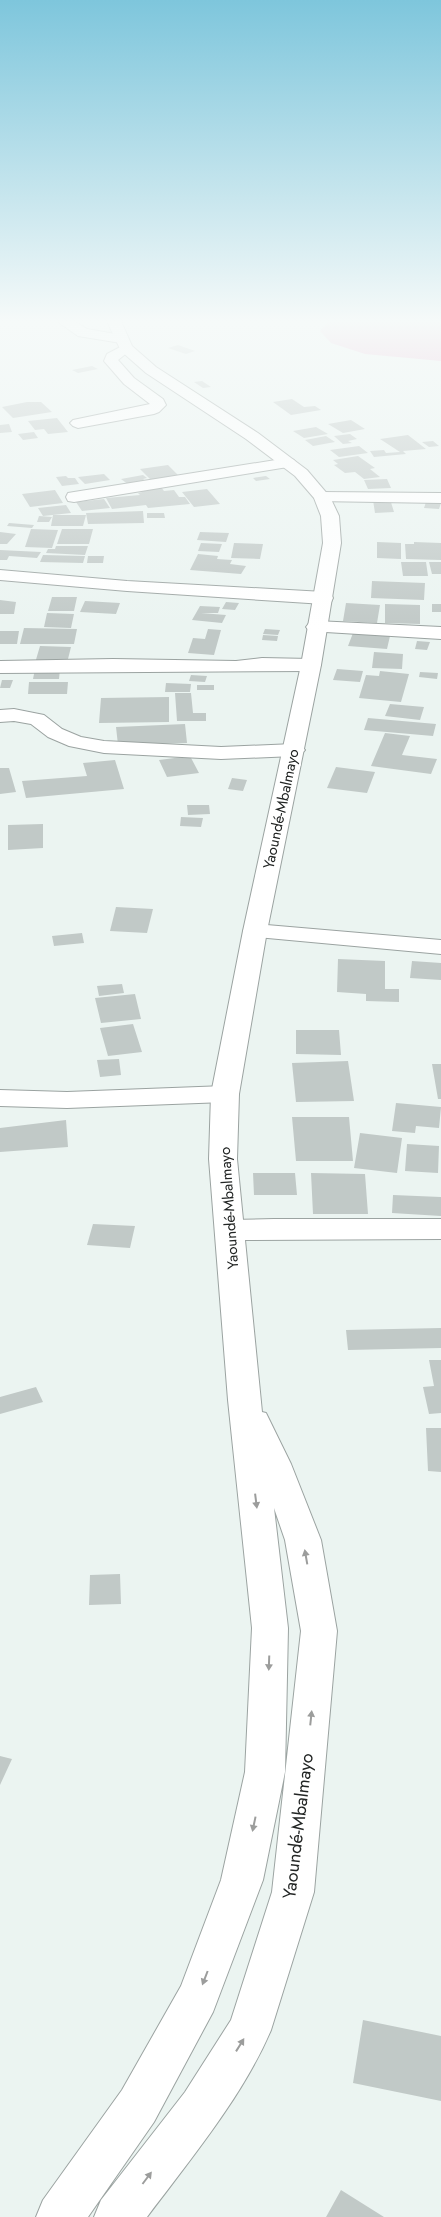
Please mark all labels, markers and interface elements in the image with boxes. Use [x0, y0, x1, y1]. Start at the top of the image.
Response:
street label: Yaoundé-Mbalmayo [258, 747, 304, 871]
street label: Yaoundé-Mbalmayo [214, 1146, 244, 1270]
one-way arrow [252, 1493, 260, 1509]
one-way arrow [301, 1549, 309, 1565]
one-way arrow [264, 1655, 272, 1671]
one-way arrow [307, 1710, 315, 1726]
street label: Yaoundé-Mbalmayo [276, 1751, 320, 1900]
one-way arrow [250, 1816, 258, 1831]
one-way arrow [201, 1971, 209, 1986]
one-way arrow [236, 2038, 245, 2052]
one-way arrow [142, 2172, 153, 2185]

